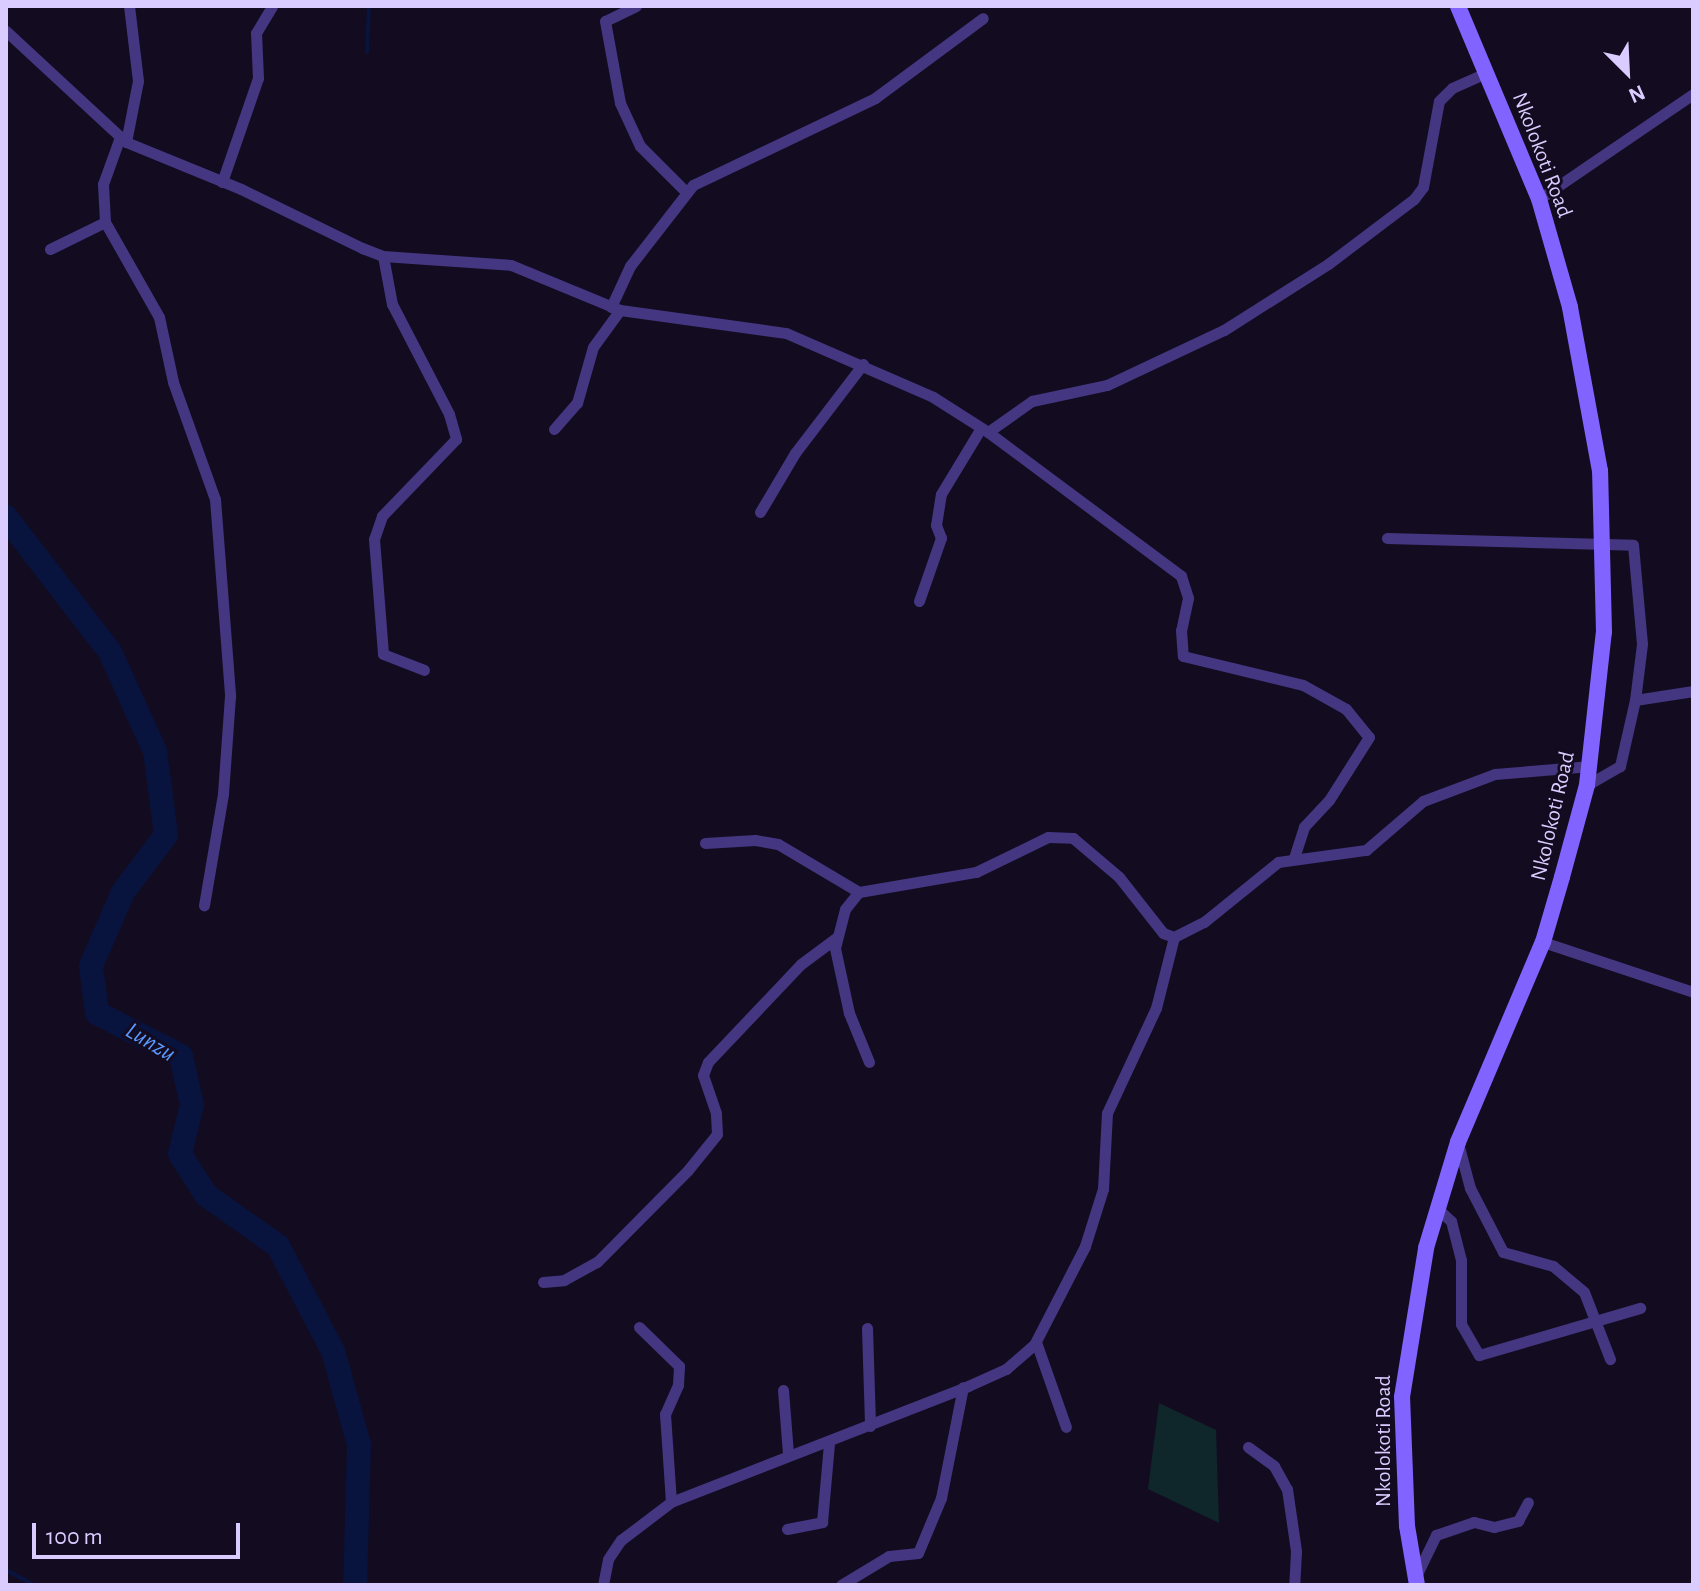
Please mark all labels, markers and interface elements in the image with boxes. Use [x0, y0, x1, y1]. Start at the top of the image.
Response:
north arrow [1587, 32, 1667, 112]
text: N [1625, 81, 1648, 107]
street label: Nkolokoti Road [1506, 89, 1578, 221]
street label: Nkolokoti Road [1525, 749, 1581, 883]
water label: Lunzu [120, 1017, 180, 1069]
street label: Nkolokoti Road [1371, 1375, 1397, 1507]
scale bar [36, 1507, 244, 1557]
text: 100 m [46, 1525, 103, 1549]

